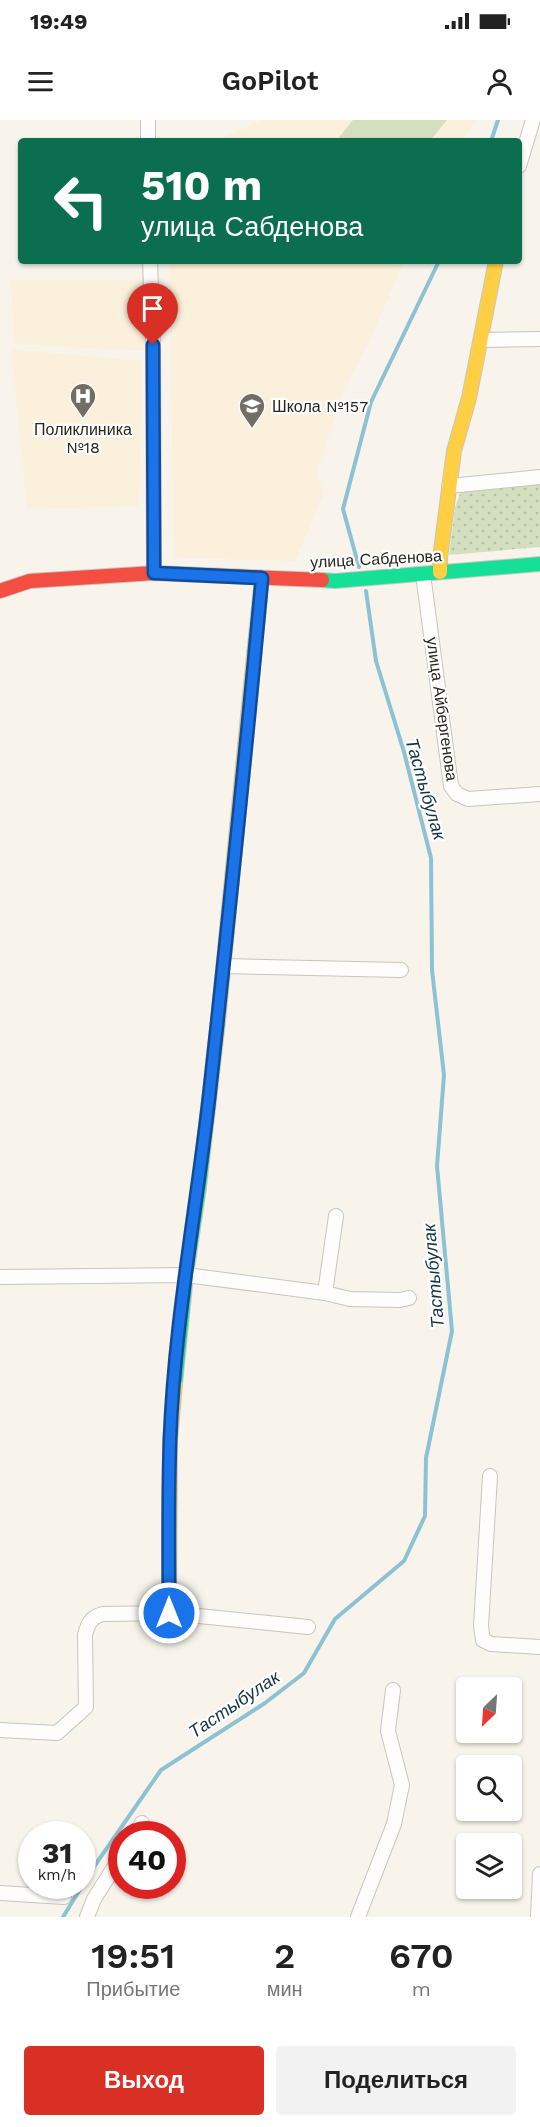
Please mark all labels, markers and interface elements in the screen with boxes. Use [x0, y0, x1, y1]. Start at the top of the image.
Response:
text: 19:49 [30, 9, 87, 34]
icon: menu [24, 65, 57, 98]
text: GoPilot [222, 65, 318, 97]
icon: person [483, 65, 516, 98]
text: 510 m [141, 161, 262, 210]
icon: left [42, 162, 120, 240]
text: улица Сабденова [141, 211, 363, 243]
pin [127, 283, 178, 345]
icon: arrive [136, 292, 169, 325]
hospital icon: Поликлиника №18 [68, 381, 98, 419]
school or university icon: Школа №157 [237, 391, 267, 429]
place label: Школа №157 [272, 397, 368, 416]
place label: Поликлиника №18 [34, 420, 132, 457]
street label: улица Сабденова [310, 546, 442, 572]
street label: улица Айбергенова [422, 636, 462, 782]
water label: Тастыбулак [401, 736, 451, 844]
water label: Тастыбулак [418, 1221, 448, 1329]
position arrow [137, 1581, 201, 1645]
water label: Тастыбулак [185, 1665, 285, 1742]
north arrow [456, 1677, 522, 1743]
map controls [456, 1677, 522, 1899]
button: search [456, 1755, 522, 1821]
speed limit sign: 40 [108, 1821, 186, 1899]
button: layers [456, 1833, 522, 1899]
text: 31 [42, 1835, 72, 1870]
text: km/h [38, 1866, 76, 1884]
text: 19:51 [91, 1935, 175, 1977]
text: 2 [274, 1935, 295, 1977]
text: 670 [389, 1935, 454, 1977]
text: Прибытие [86, 1977, 180, 2001]
text: мин [267, 1977, 303, 2001]
text: m [412, 1977, 431, 2001]
button: Выход [24, 2046, 264, 2115]
button: Поделиться [276, 2046, 516, 2115]

